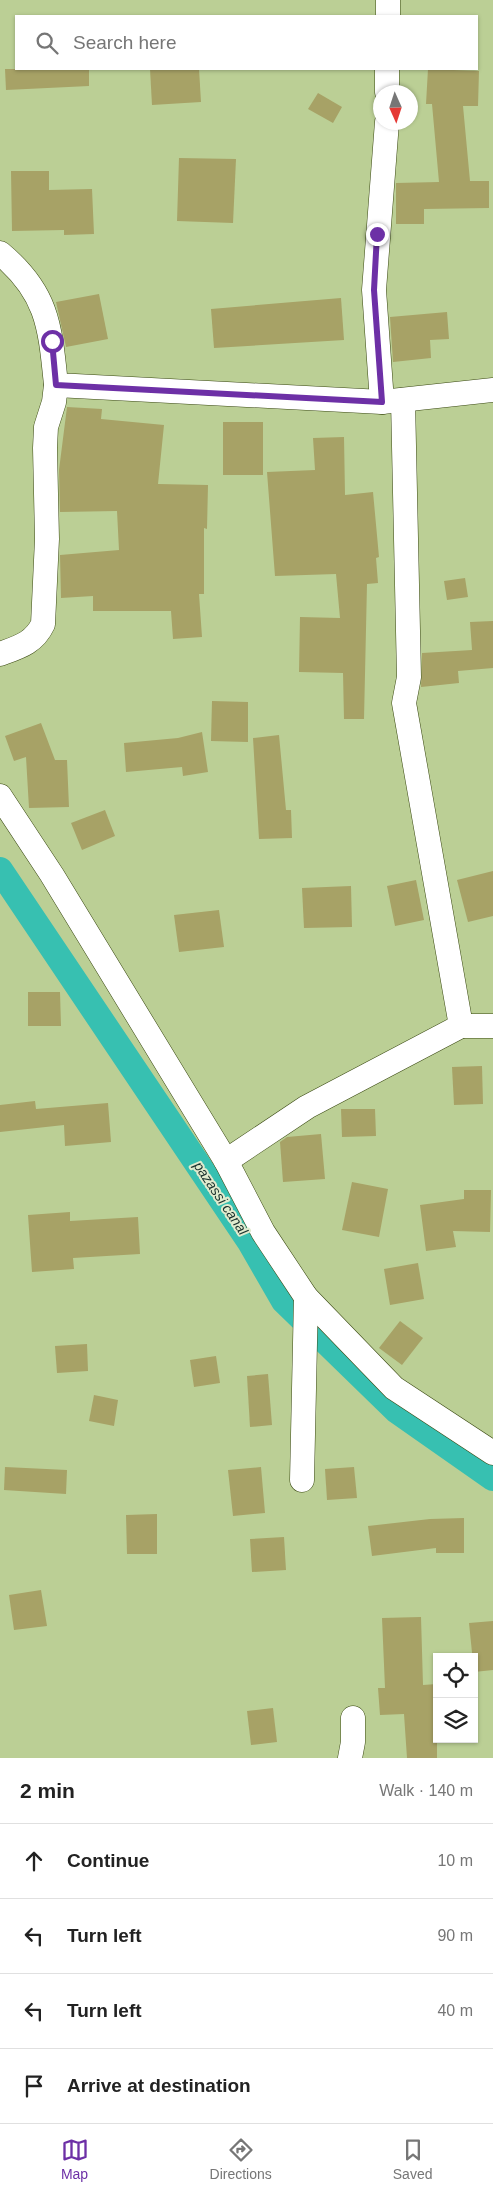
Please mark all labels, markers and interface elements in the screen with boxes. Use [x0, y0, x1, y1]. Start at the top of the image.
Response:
search box [15, 15, 478, 70]
icon: search [33, 29, 61, 57]
text: Search here [73, 32, 177, 53]
north arrow [373, 85, 418, 130]
route end [366, 223, 389, 246]
route start [41, 330, 64, 353]
water label: pazassi canal [190, 1158, 252, 1238]
map controls [433, 1653, 478, 1743]
button: locate [433, 1653, 478, 1698]
button: layers [433, 1698, 478, 1743]
text: 2 min [20, 1779, 75, 1802]
text: Walk · 140 m [379, 1782, 473, 1799]
icon: ahead [20, 1847, 48, 1875]
text: Continue [67, 1850, 149, 1871]
text: 10 m [437, 1852, 473, 1869]
icon: left [20, 1922, 48, 1950]
text: Turn left [67, 1925, 142, 1946]
text: 90 m [437, 1927, 473, 1944]
icon: left [20, 1997, 48, 2025]
text: Turn left [67, 2000, 142, 2021]
text: 40 m [437, 2002, 473, 2019]
icon: arrive [20, 2072, 48, 2100]
text: Arrive at destination [67, 2075, 251, 2096]
tab: Map [61, 2136, 89, 2182]
tab: Directions [210, 2136, 272, 2182]
tab: Saved [393, 2136, 432, 2182]

